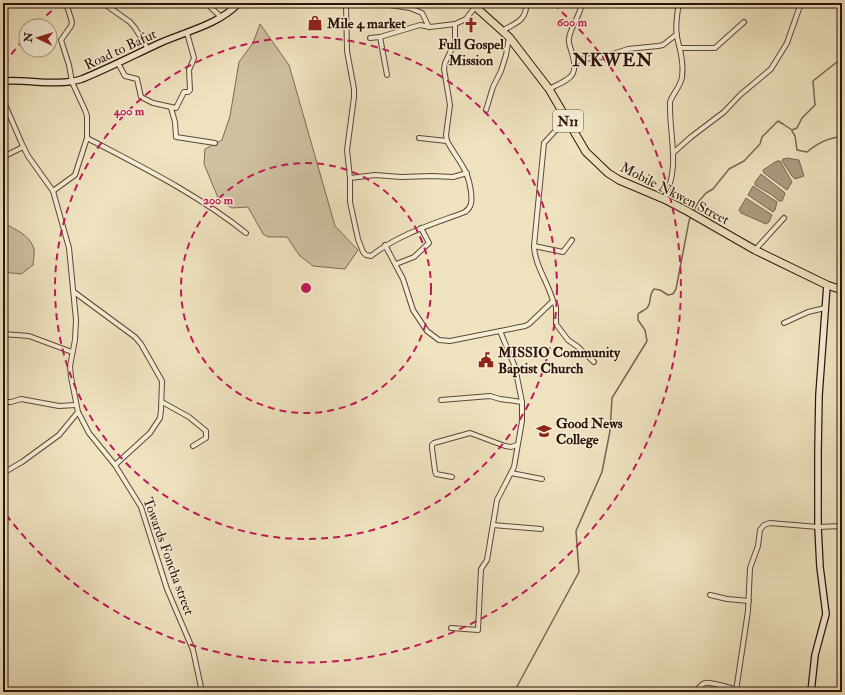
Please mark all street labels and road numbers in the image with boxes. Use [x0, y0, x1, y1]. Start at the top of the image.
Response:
street label: Road to Bafut [81, 25, 159, 74]
road number: N11 [553, 110, 583, 132]
street label: Mobile Nkwen Street [617, 159, 733, 229]
street label: Towards Foncha street [139, 495, 198, 618]

